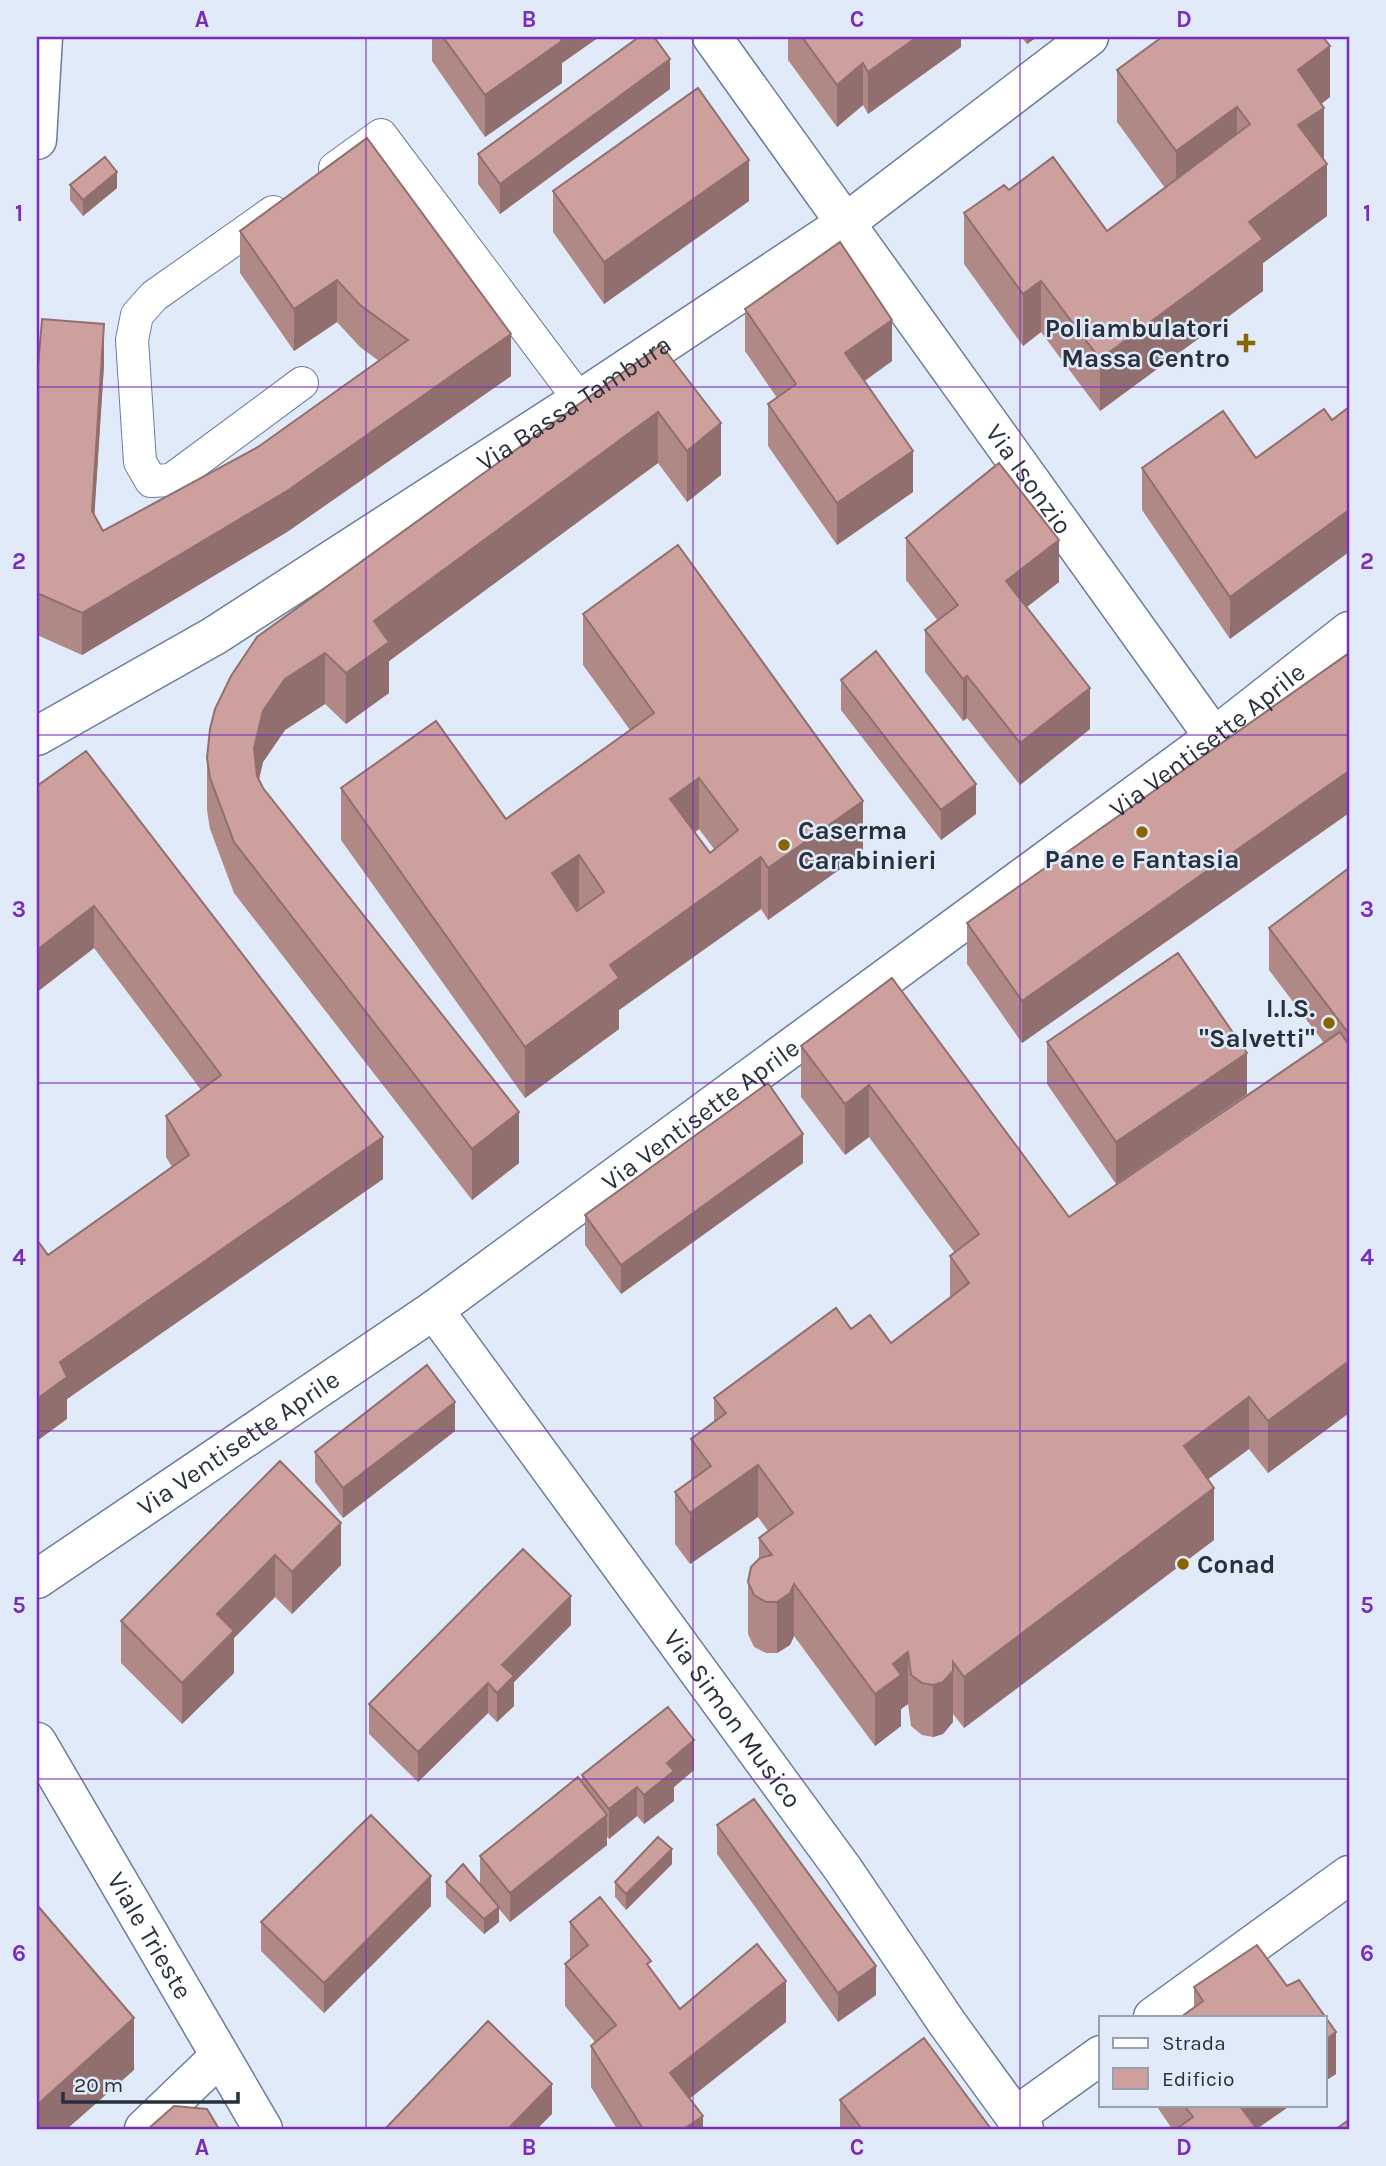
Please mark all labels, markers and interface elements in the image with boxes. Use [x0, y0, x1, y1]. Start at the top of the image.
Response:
text: A [195, 6, 209, 33]
text: B [522, 6, 536, 33]
text: C [850, 6, 864, 33]
text: D [1176, 6, 1192, 33]
text: 1 [15, 200, 23, 227]
text: 1 [1363, 200, 1371, 227]
place label: Poliambulatori Massa Centro [1045, 313, 1230, 374]
street label: Via Bassa Tambura [471, 329, 677, 478]
marker: Poliambulatori Massa Centro [1236, 333, 1256, 353]
street label: Via Isonzio [979, 418, 1079, 540]
text: 2 [12, 548, 26, 575]
text: 2 [1360, 548, 1374, 575]
street label: Via Ventisette Aprile [1104, 656, 1311, 825]
place label: Caserma Carabinieri [798, 815, 937, 876]
marker: Pane e Fantasia [1134, 824, 1150, 840]
marker: Caserma Carabinieri [776, 837, 792, 853]
place label: Pane e Fantasia [1044, 844, 1240, 875]
text: 3 [12, 896, 26, 923]
text: 3 [1360, 896, 1374, 923]
place label: I.I.S. "Salvetti" [1199, 993, 1315, 1054]
marker: I.I.S. "Salvetti" [1321, 1015, 1337, 1031]
street label: Via Ventisette Aprile [596, 1032, 805, 1198]
text: 4 [12, 1244, 26, 1271]
text: 4 [1360, 1244, 1374, 1271]
street label: Via Ventisette Aprile [131, 1364, 345, 1523]
place label: Conad [1197, 1549, 1276, 1580]
marker: Conad [1175, 1556, 1191, 1572]
text: 5 [12, 1592, 26, 1619]
text: 5 [1360, 1592, 1374, 1619]
street label: Via Simon Musico [657, 1623, 808, 1814]
street label: Viale Trieste [100, 1867, 199, 2005]
text: 6 [12, 1940, 26, 1967]
text: 6 [1360, 1940, 1374, 1967]
legend [1099, 2016, 1326, 2106]
text: Strada [1162, 2031, 1226, 2055]
scale bar [63, 2061, 238, 2105]
text: Edificio [1162, 2067, 1235, 2091]
text: 20 m [74, 2073, 123, 2097]
text: A [195, 2134, 209, 2161]
text: B [522, 2134, 536, 2161]
text: C [850, 2134, 864, 2161]
text: D [1176, 2134, 1192, 2161]

